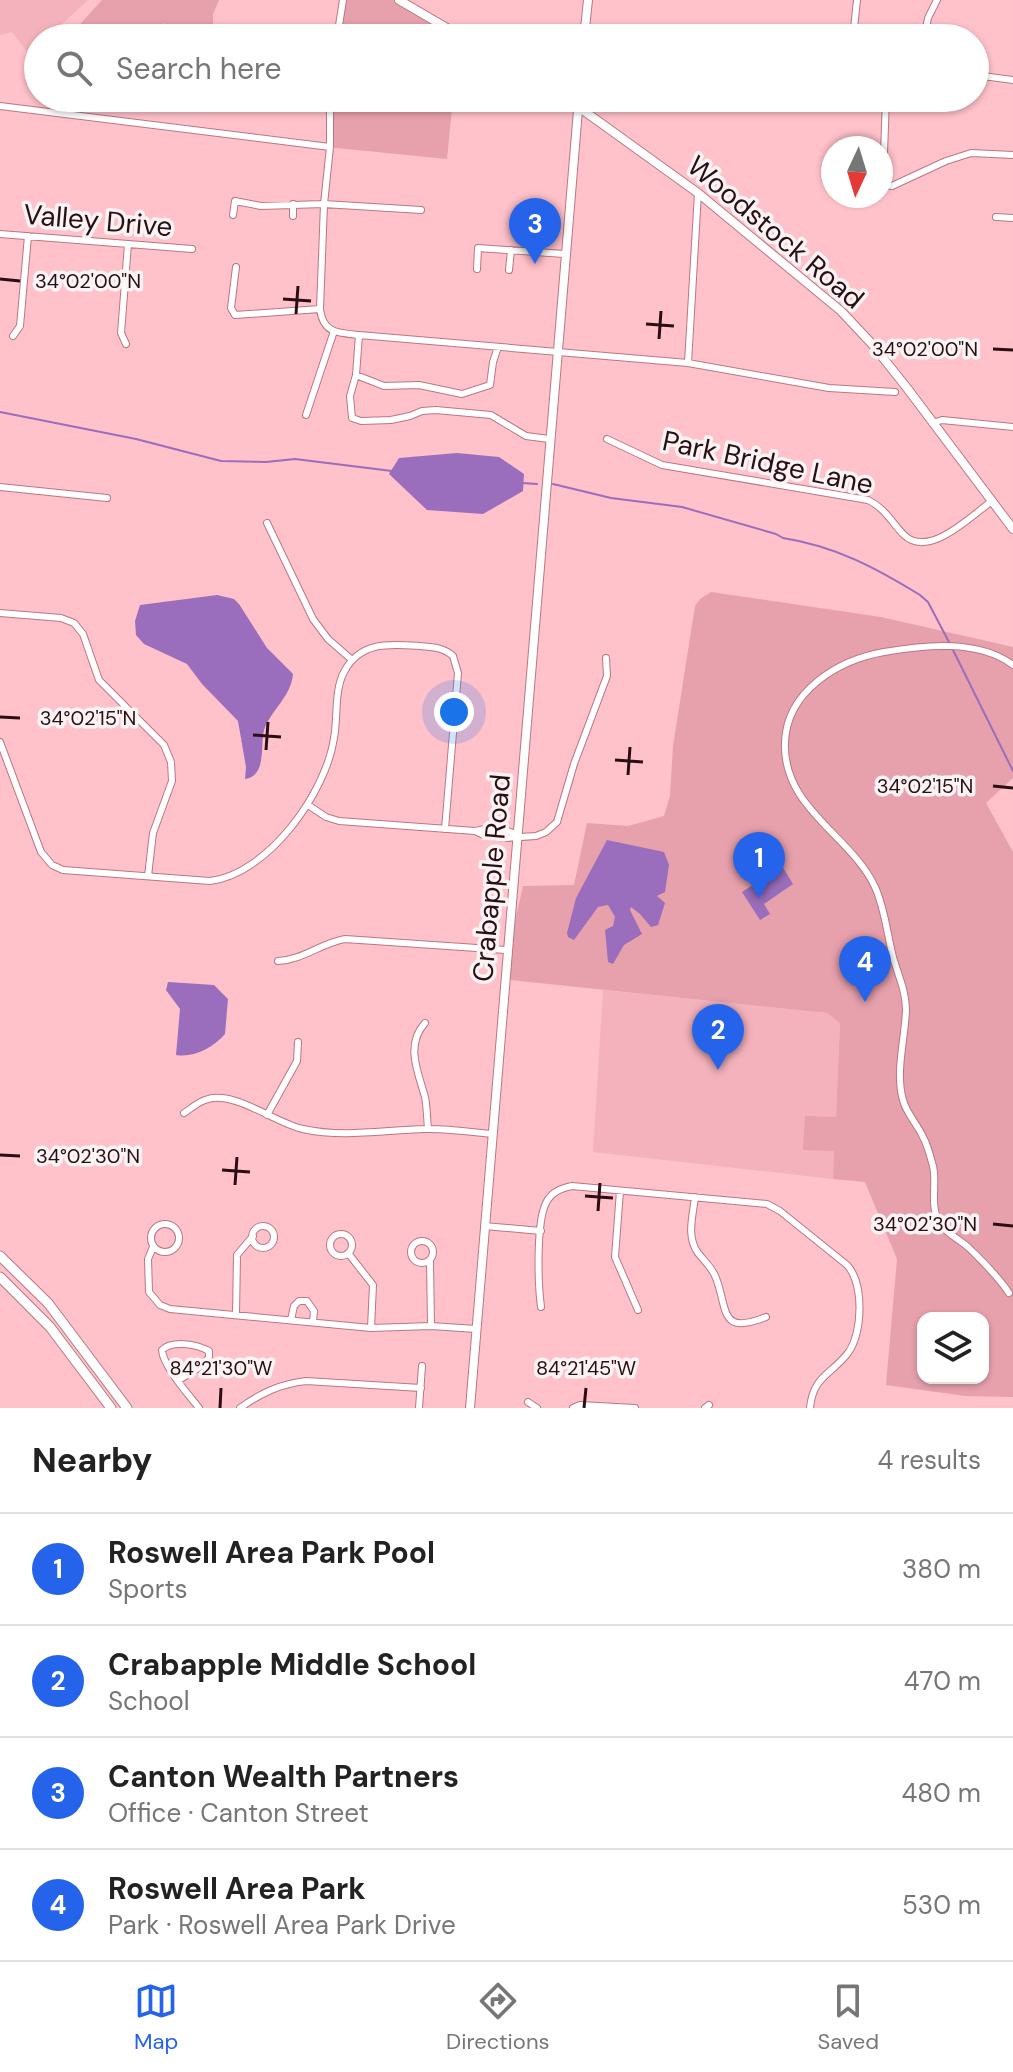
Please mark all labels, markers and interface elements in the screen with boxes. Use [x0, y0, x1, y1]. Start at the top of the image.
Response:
search box [24, 24, 989, 112]
icon: search [52, 46, 96, 90]
text: Search here [116, 49, 282, 88]
north arrow [821, 136, 893, 208]
street label: Woodstock Road [680, 148, 872, 317]
street label: Valley Drive [22, 196, 174, 245]
pin: 3 [509, 198, 561, 264]
text: 34°02'00"N [35, 268, 141, 294]
text: 34°02'00"N [872, 336, 978, 362]
street label: Park Bridge Lane [659, 422, 877, 503]
your location [434, 692, 474, 732]
text: 34°02'15"N [40, 705, 136, 731]
street label: Crabapple Road [464, 773, 519, 983]
text: 34°02'15"N [877, 773, 973, 799]
pin: 1 [733, 832, 785, 898]
pin: 4 [839, 936, 891, 1002]
pin: 2 [692, 1004, 744, 1070]
text: 34°02'30"N [36, 1143, 140, 1169]
text: 34°02'30"N [873, 1211, 977, 1237]
map controls [917, 1312, 989, 1384]
button: layers [917, 1312, 989, 1384]
text: 84°21'30"W [170, 1355, 272, 1381]
text: 84°21'45"W [536, 1355, 636, 1381]
text: Nearby [32, 1438, 152, 1483]
text: 4 results [877, 1443, 981, 1477]
text: Roswell Area Park Pool [108, 1533, 435, 1572]
text: 1 [53, 1552, 63, 1586]
text: 380 m [902, 1552, 981, 1586]
text: Sports [108, 1572, 188, 1606]
text: Crabapple Middle School [108, 1645, 476, 1684]
text: 2 [50, 1664, 66, 1698]
text: 470 m [904, 1664, 981, 1698]
text: School [108, 1684, 190, 1718]
text: Canton Wealth Partners [108, 1757, 459, 1796]
text: 3 [50, 1776, 66, 1810]
text: 480 m [902, 1776, 981, 1810]
text: Office · Canton Street [108, 1796, 369, 1830]
text: Roswell Area Park [108, 1869, 366, 1908]
text: 4 [50, 1888, 66, 1922]
text: 530 m [902, 1888, 981, 1922]
text: Park · Roswell Area Park Drive [108, 1908, 456, 1942]
tab: Map [134, 1979, 178, 2056]
tab: Directions [446, 1979, 550, 2056]
tab: Saved [817, 1979, 879, 2056]

